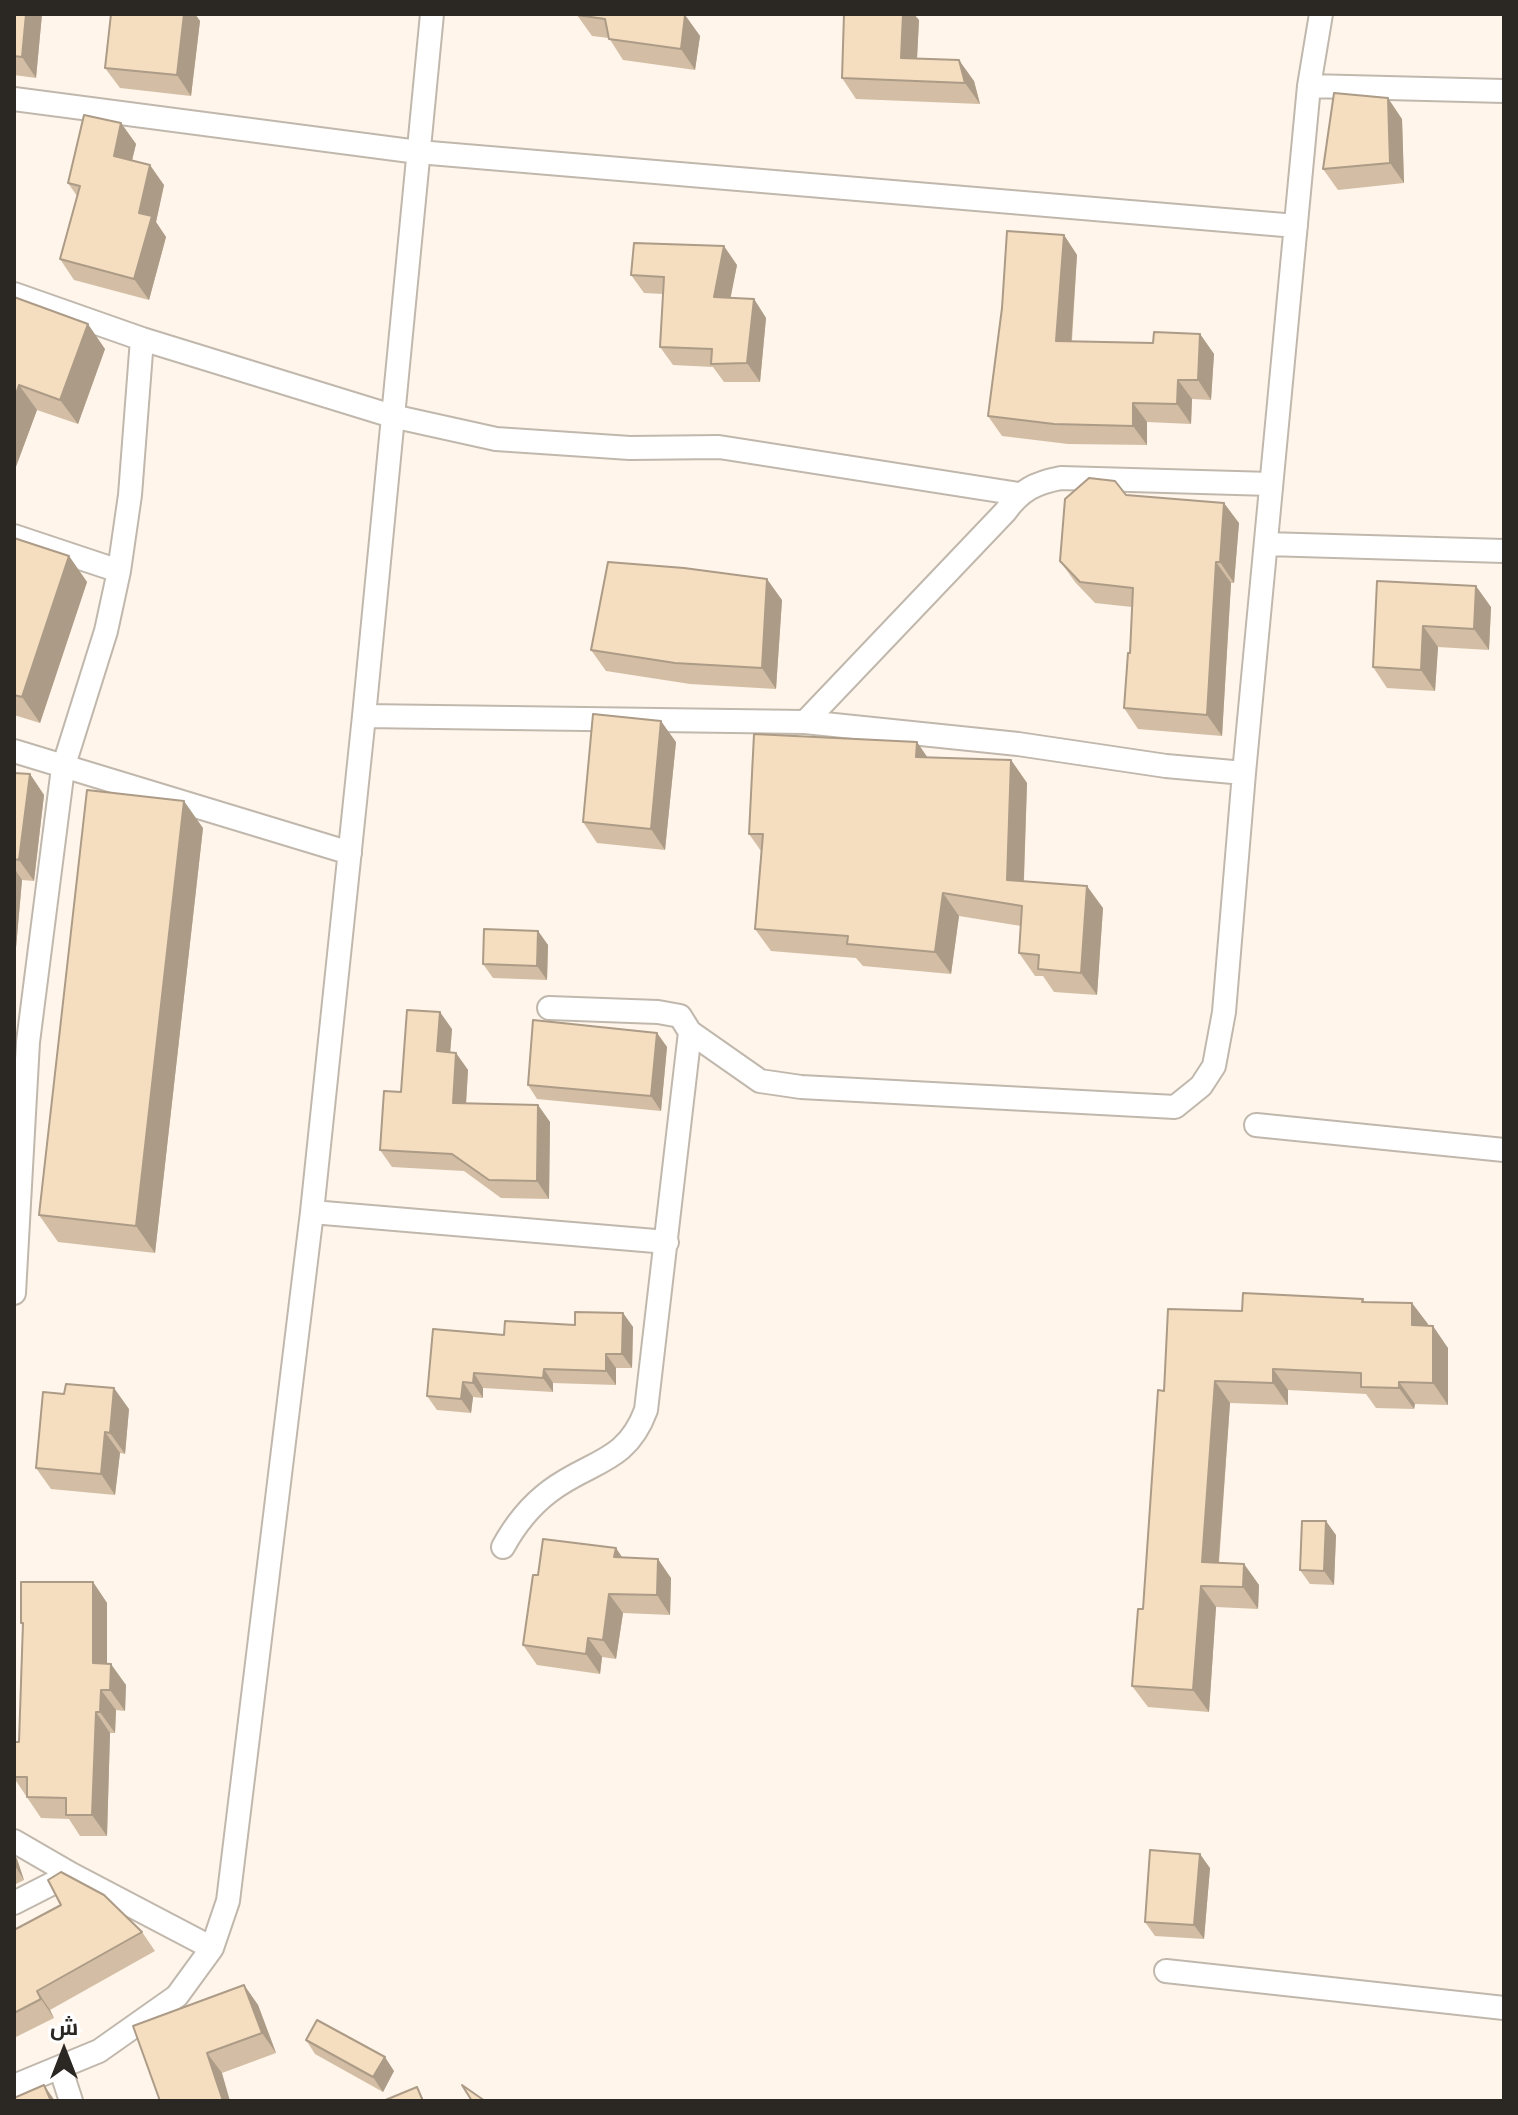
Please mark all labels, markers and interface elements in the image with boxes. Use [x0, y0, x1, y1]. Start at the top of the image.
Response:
north arrow [24, 2011, 104, 2091]
text: ش [50, 2013, 78, 2041]

